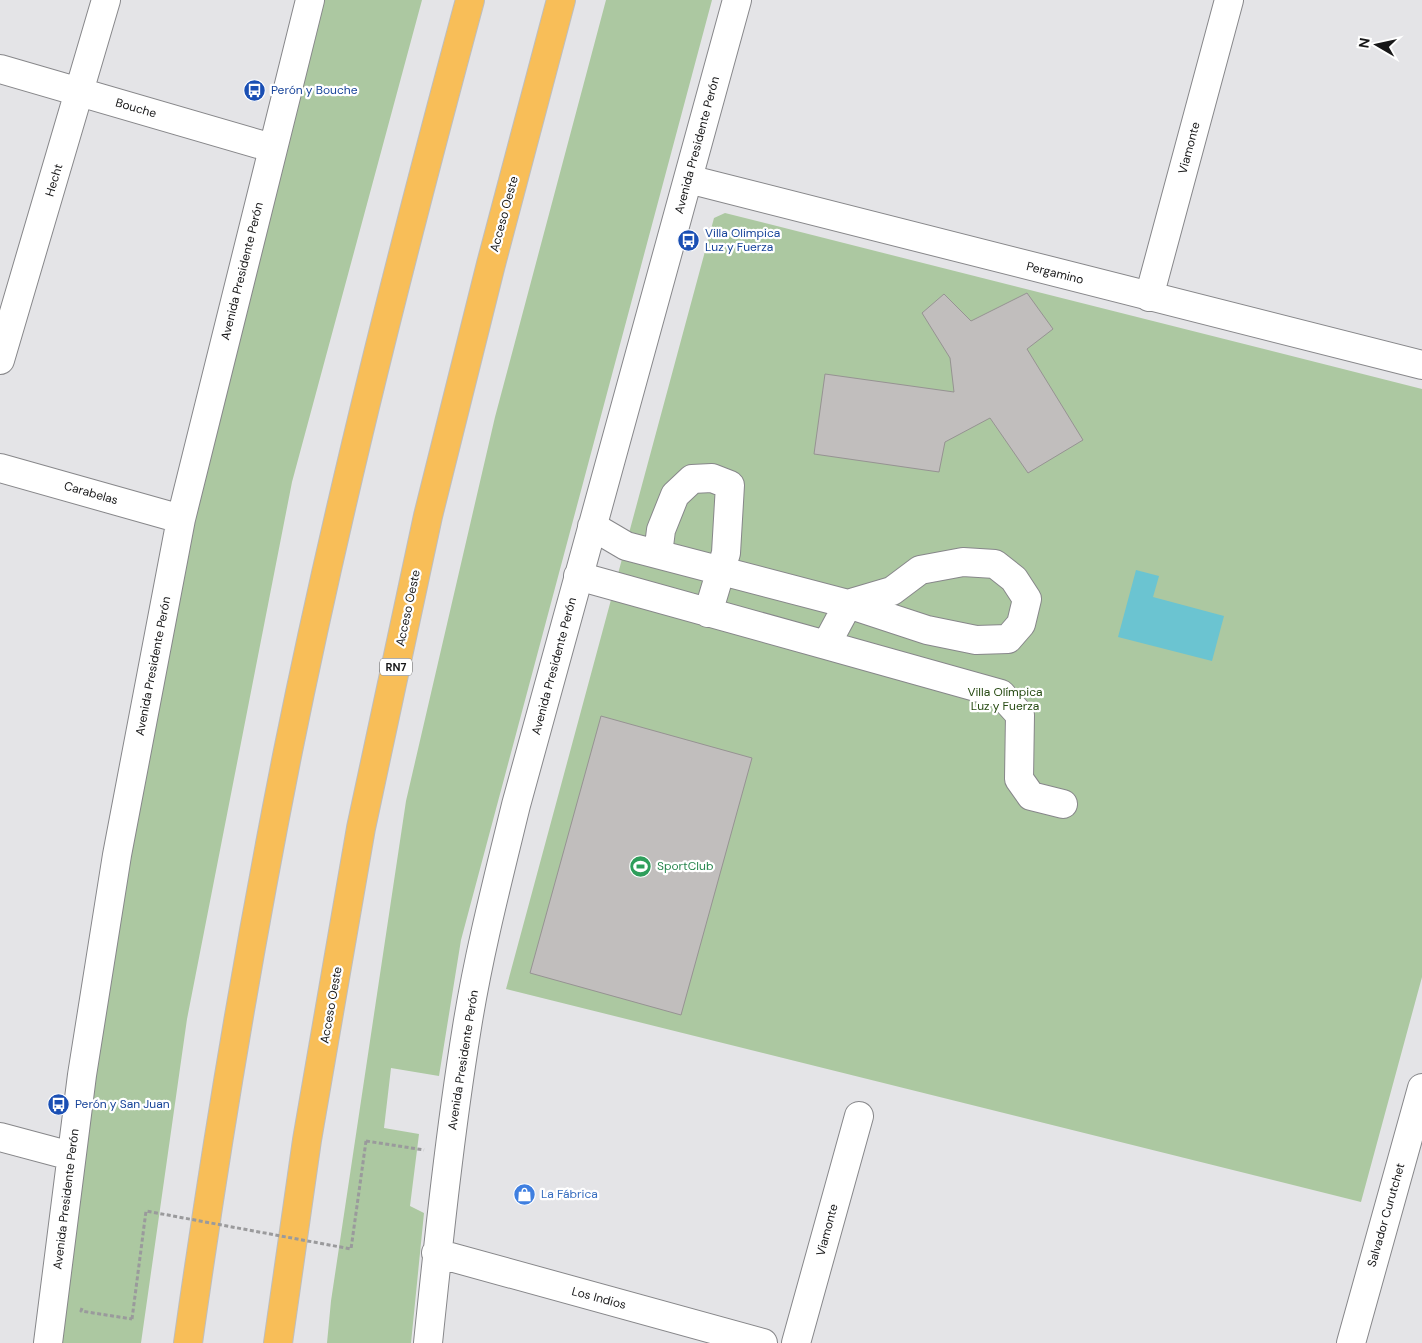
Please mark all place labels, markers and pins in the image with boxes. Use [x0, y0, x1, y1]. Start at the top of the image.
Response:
bus stop icon: Perón y Bouche [243, 78, 267, 102]
place label: Perón y Bouche [271, 82, 358, 98]
place label: Villa Olimpica Luz y Fuerza [705, 225, 780, 255]
bus stop icon: Villa Olimpica Luz y Fuerza [677, 228, 701, 252]
sports icon: SportClub [629, 854, 653, 878]
place label: SportClub [657, 858, 713, 874]
bus stop icon: Perón y San Juan [47, 1092, 71, 1116]
place label: Perón y San Juan [75, 1096, 170, 1112]
shop icon: La Fábrica [513, 1182, 537, 1206]
place label: La Fábrica [541, 1186, 598, 1202]

